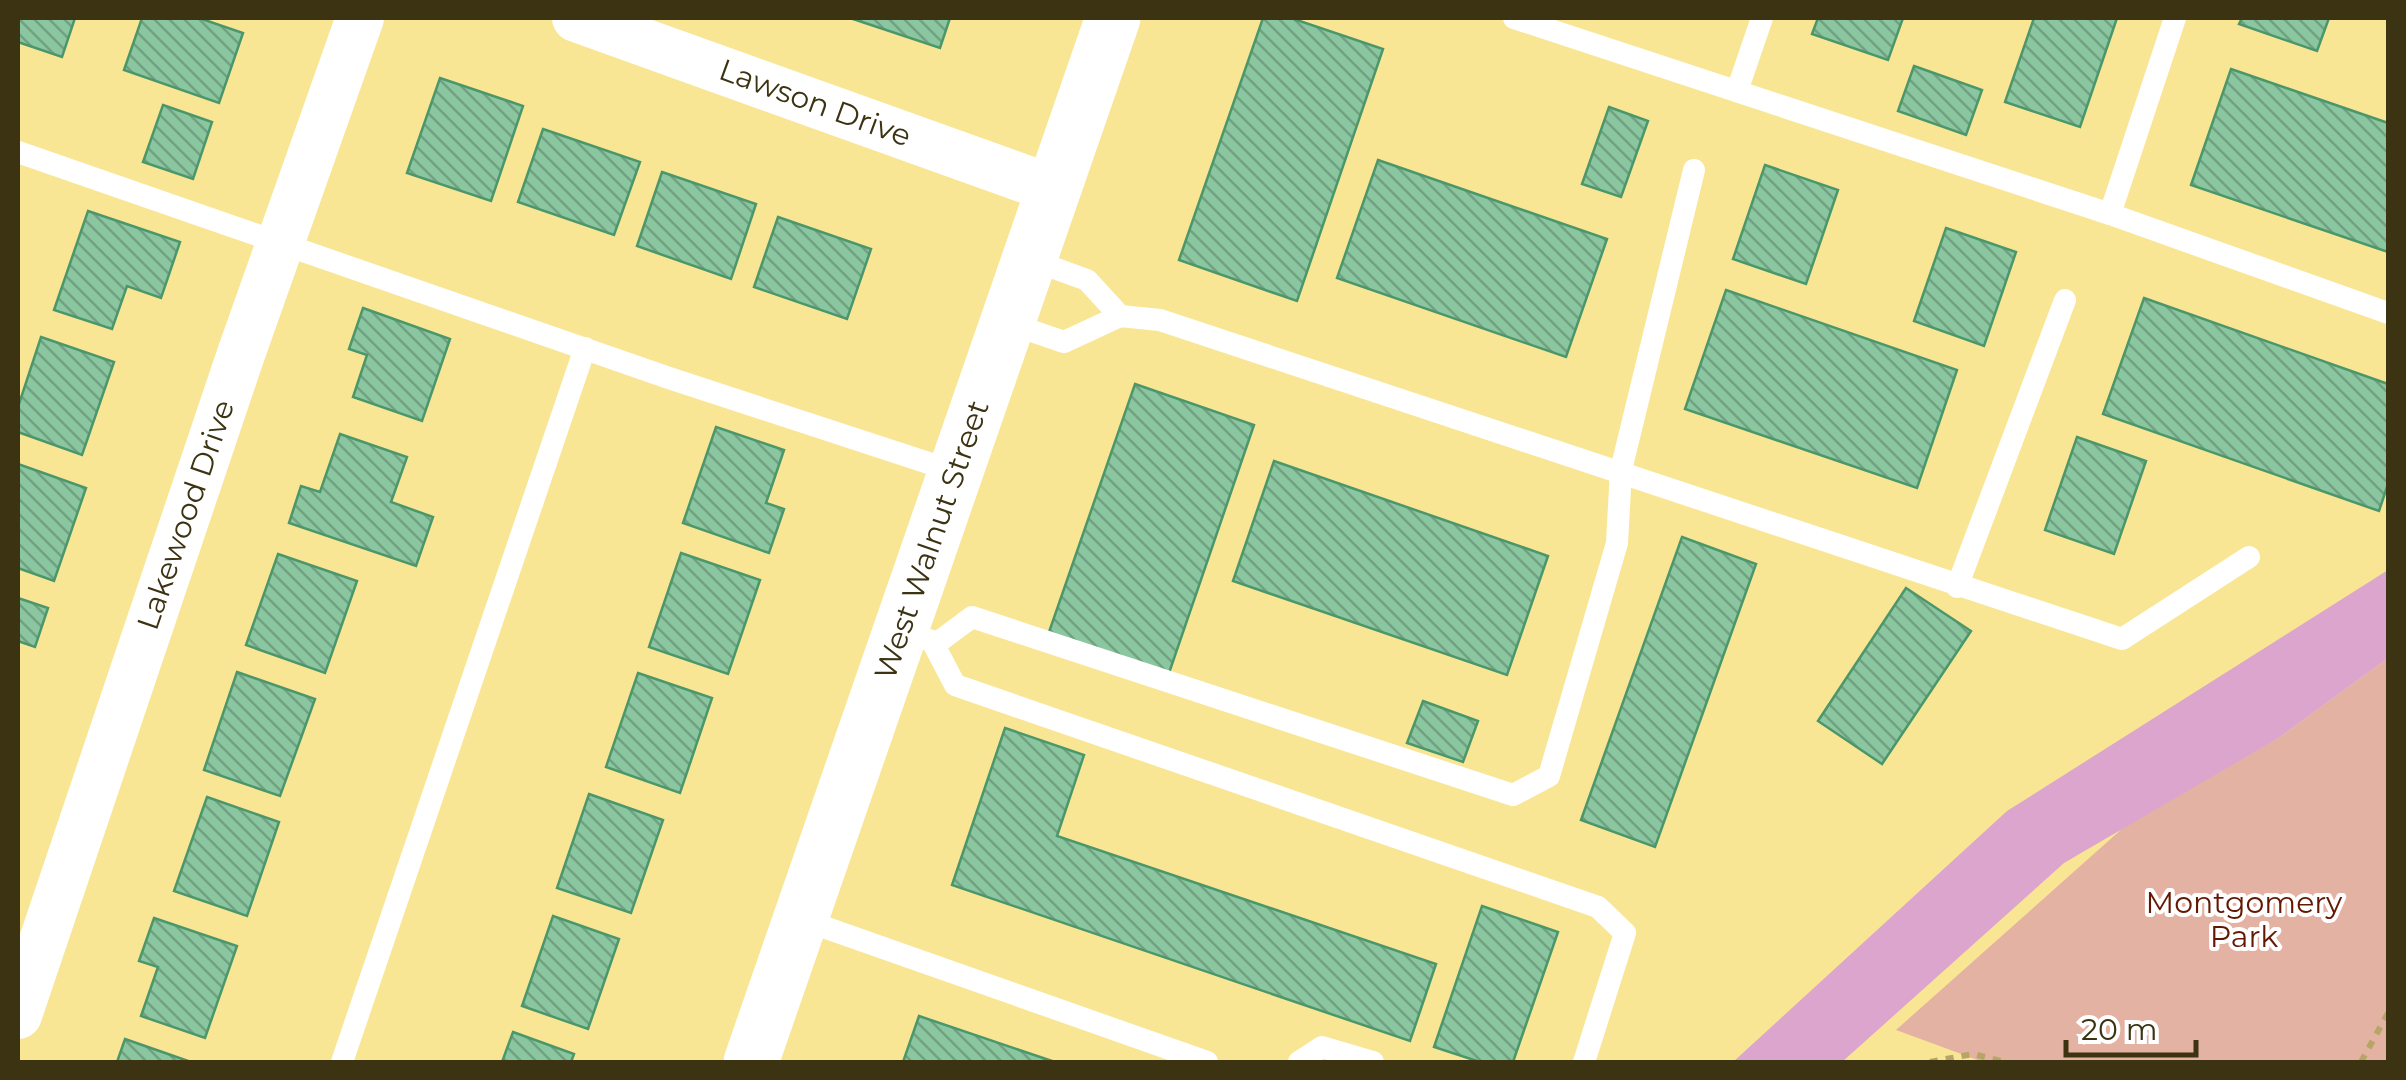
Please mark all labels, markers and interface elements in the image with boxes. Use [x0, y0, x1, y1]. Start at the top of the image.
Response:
street label: Lawson Drive [714, 51, 916, 154]
street label: Lakewood Drive [129, 395, 242, 635]
street label: West Walnut Street [866, 395, 997, 684]
park label: Montgomery Park [2146, 884, 2343, 955]
scale bar [2066, 995, 2196, 1057]
text: 20 m [2081, 1011, 2158, 1048]

